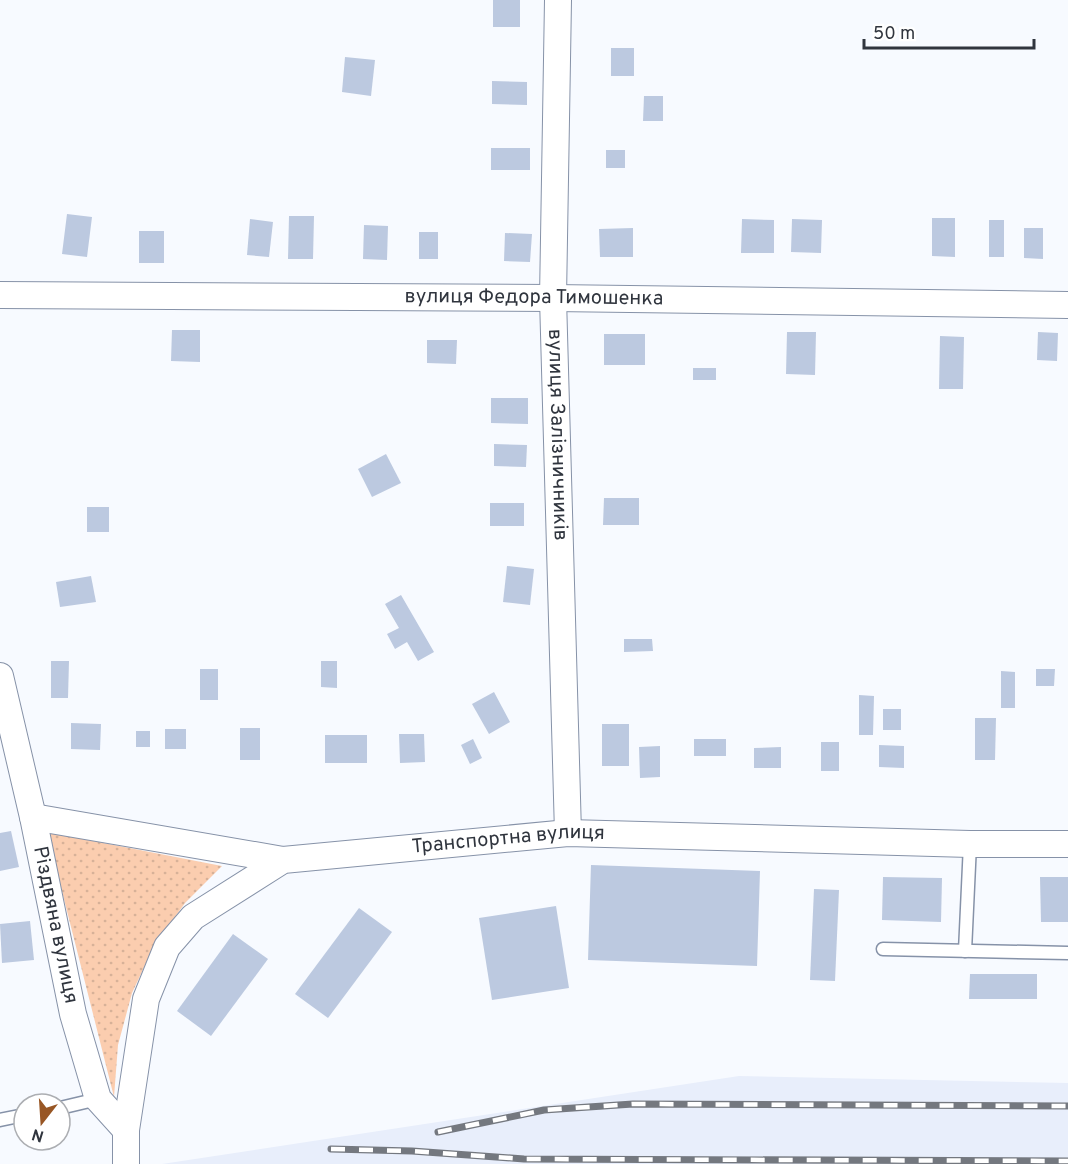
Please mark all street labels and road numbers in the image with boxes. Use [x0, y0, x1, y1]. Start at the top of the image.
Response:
street label: вулиця Федора Тимошенка [405, 284, 664, 312]
street label: вулиця Залізничників [541, 329, 573, 541]
street label: Транспортна вулиця [410, 820, 605, 861]
street label: Різдвяна вулиця [26, 844, 84, 1006]

